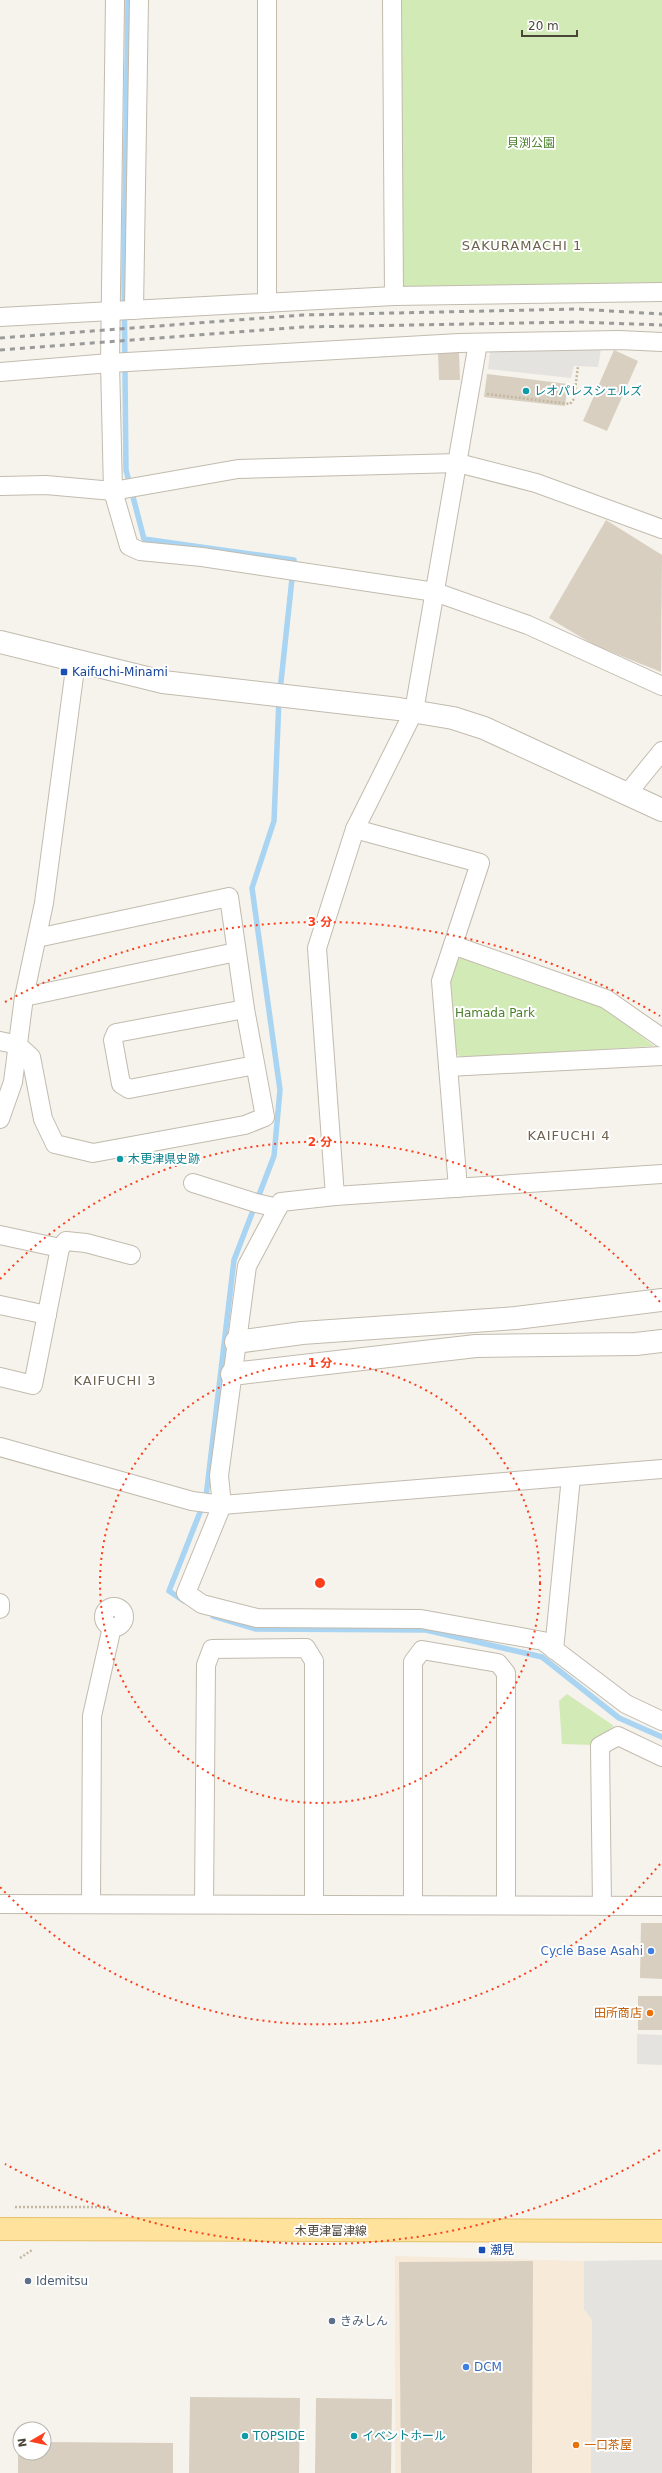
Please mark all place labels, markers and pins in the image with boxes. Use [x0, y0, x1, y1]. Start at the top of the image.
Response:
place label: レオパレスシェルズ [534, 384, 642, 398]
marker: レオパレスシェルズ [521, 386, 531, 396]
place label: Kaifuchi-Minami [72, 665, 168, 679]
marker: Kaifuchi-Minami [59, 667, 69, 677]
place label: 木更津県史跡 [128, 1152, 200, 1166]
marker: 木更津県史跡 [115, 1154, 125, 1164]
centre of rings [313, 1576, 327, 1590]
place label: Cycle Base Asahi [541, 1944, 643, 1958]
marker: Cycle Base Asahi [646, 1946, 656, 1956]
place label: 田所商店 [594, 2006, 642, 2020]
marker: 田所商店 [645, 2008, 655, 2018]
place label: 潮見 [490, 2243, 514, 2257]
marker: 潮見 [477, 2245, 487, 2255]
place label: Idemitsu [36, 2274, 88, 2288]
marker: Idemitsu [23, 2276, 33, 2286]
place label: きみしん [340, 2314, 388, 2328]
marker: きみしん [327, 2316, 337, 2326]
place label: DCM [474, 2360, 502, 2374]
marker: DCM [461, 2362, 471, 2372]
place label: TOPSIDE [252, 2429, 305, 2443]
place label: イベントホール [362, 2429, 446, 2443]
marker: TOPSIDE [240, 2431, 250, 2441]
marker: イベントホール [349, 2431, 359, 2441]
place label: 一口茶屋 [584, 2438, 632, 2452]
marker: 一口茶屋 [571, 2440, 581, 2450]

